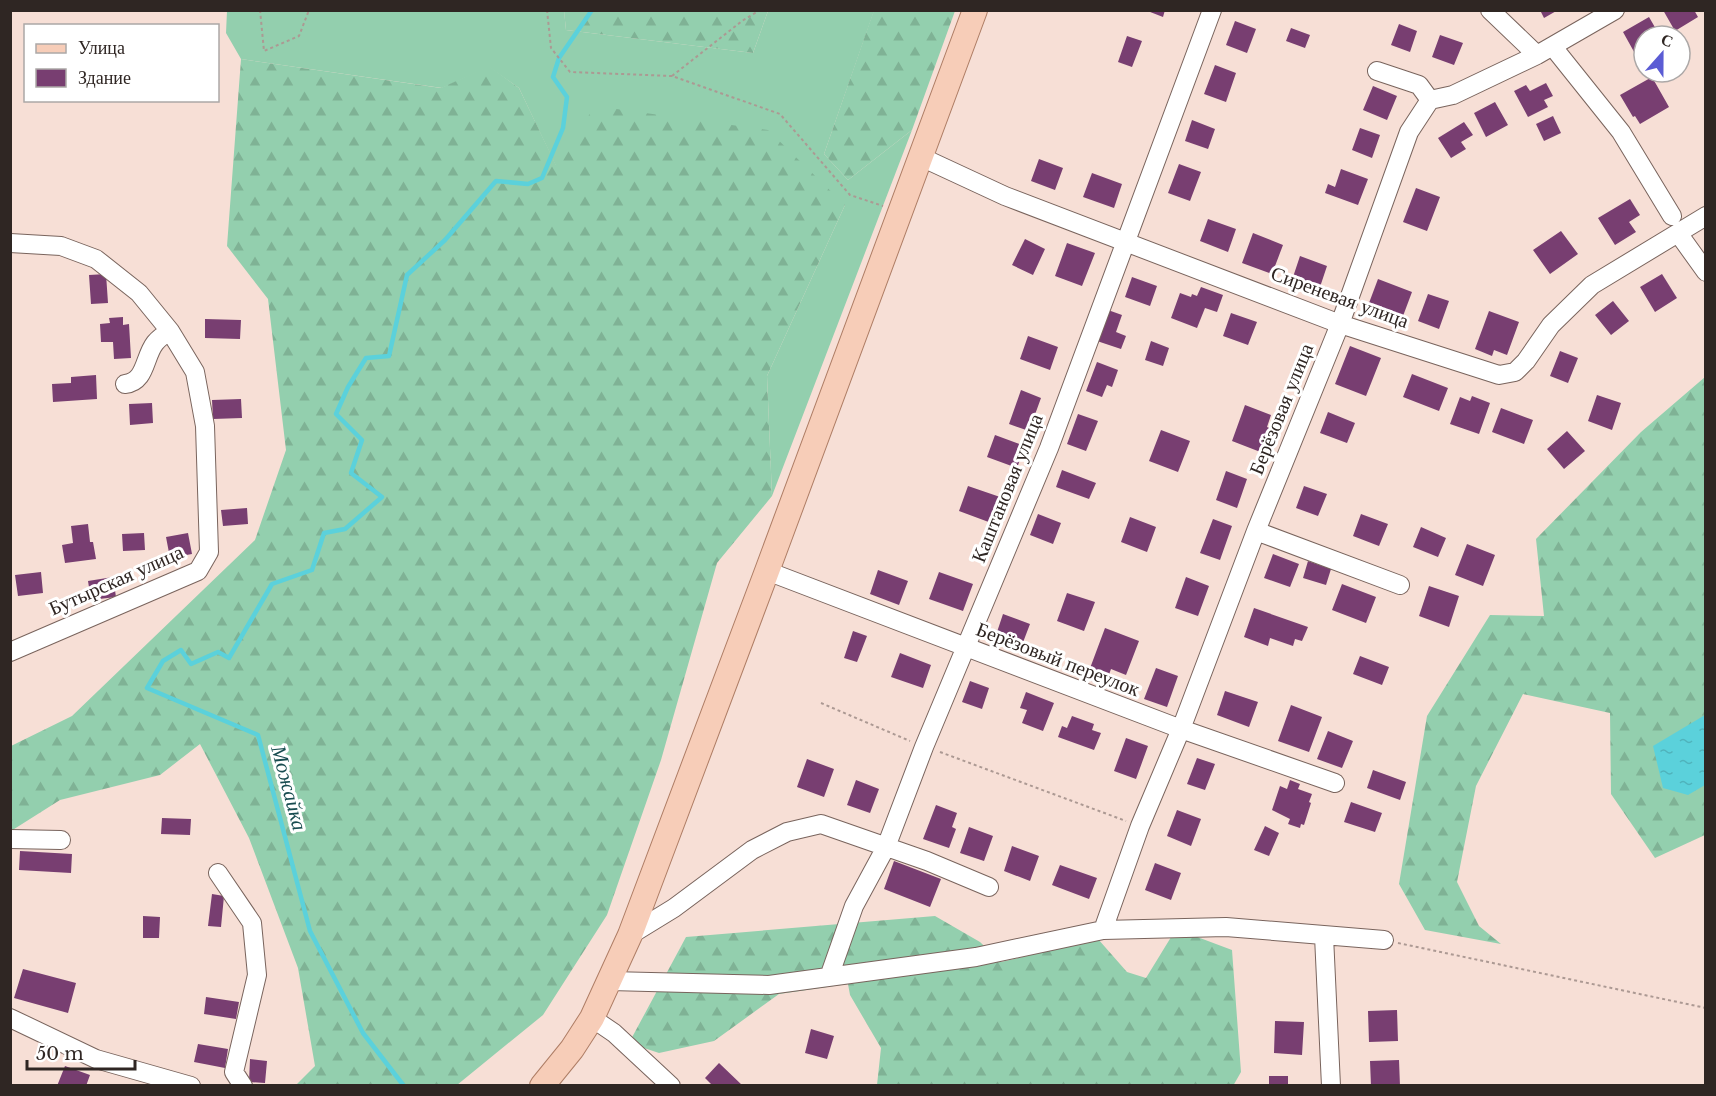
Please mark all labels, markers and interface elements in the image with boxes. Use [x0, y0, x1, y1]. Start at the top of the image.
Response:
legend [24, 24, 219, 102]
north arrow [1632, 24, 1692, 84]
text: С [1658, 29, 1676, 51]
text: Улица [78, 37, 125, 59]
text: Здание [78, 67, 131, 89]
street label: Сиреневая улица [1268, 261, 1412, 333]
street label: Берёзовая улица [1244, 340, 1318, 478]
street label: Каштановая улица [966, 410, 1048, 566]
street label: Бутырская улица [45, 540, 187, 620]
street label: Берёзовый переулок [973, 617, 1143, 701]
water label: Можайка [265, 742, 313, 833]
scale bar [27, 1033, 135, 1071]
text: 50 m [36, 1043, 84, 1065]

